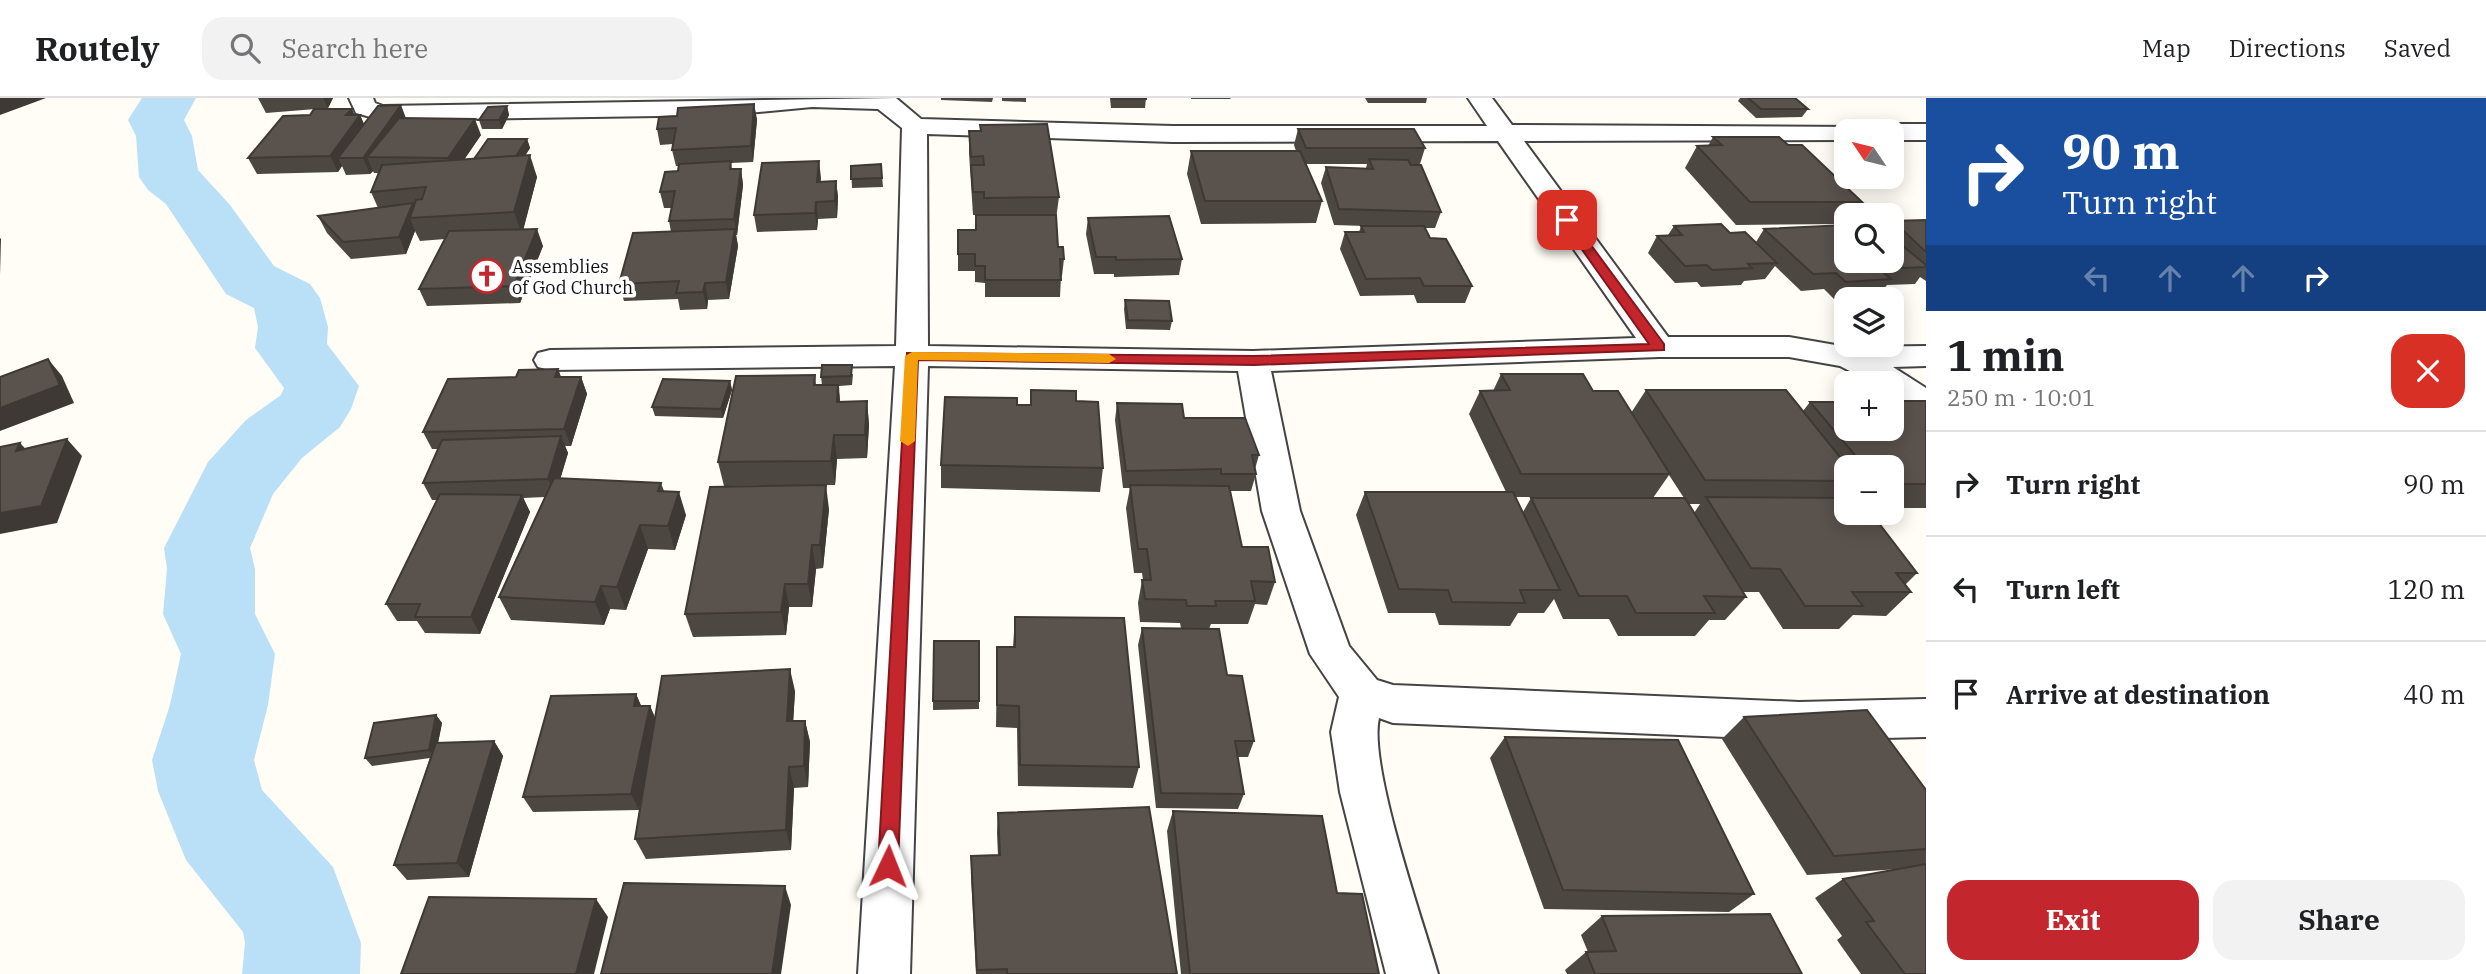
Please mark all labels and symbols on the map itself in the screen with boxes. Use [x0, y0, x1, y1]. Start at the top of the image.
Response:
north arrow [1834, 119, 1904, 189]
pin [1537, 190, 1597, 250]
place label: Assemblies of God Church [512, 255, 633, 299]
church icon: Assemblies of God Church [468, 257, 506, 295]
position arrow [851, 829, 925, 903]

